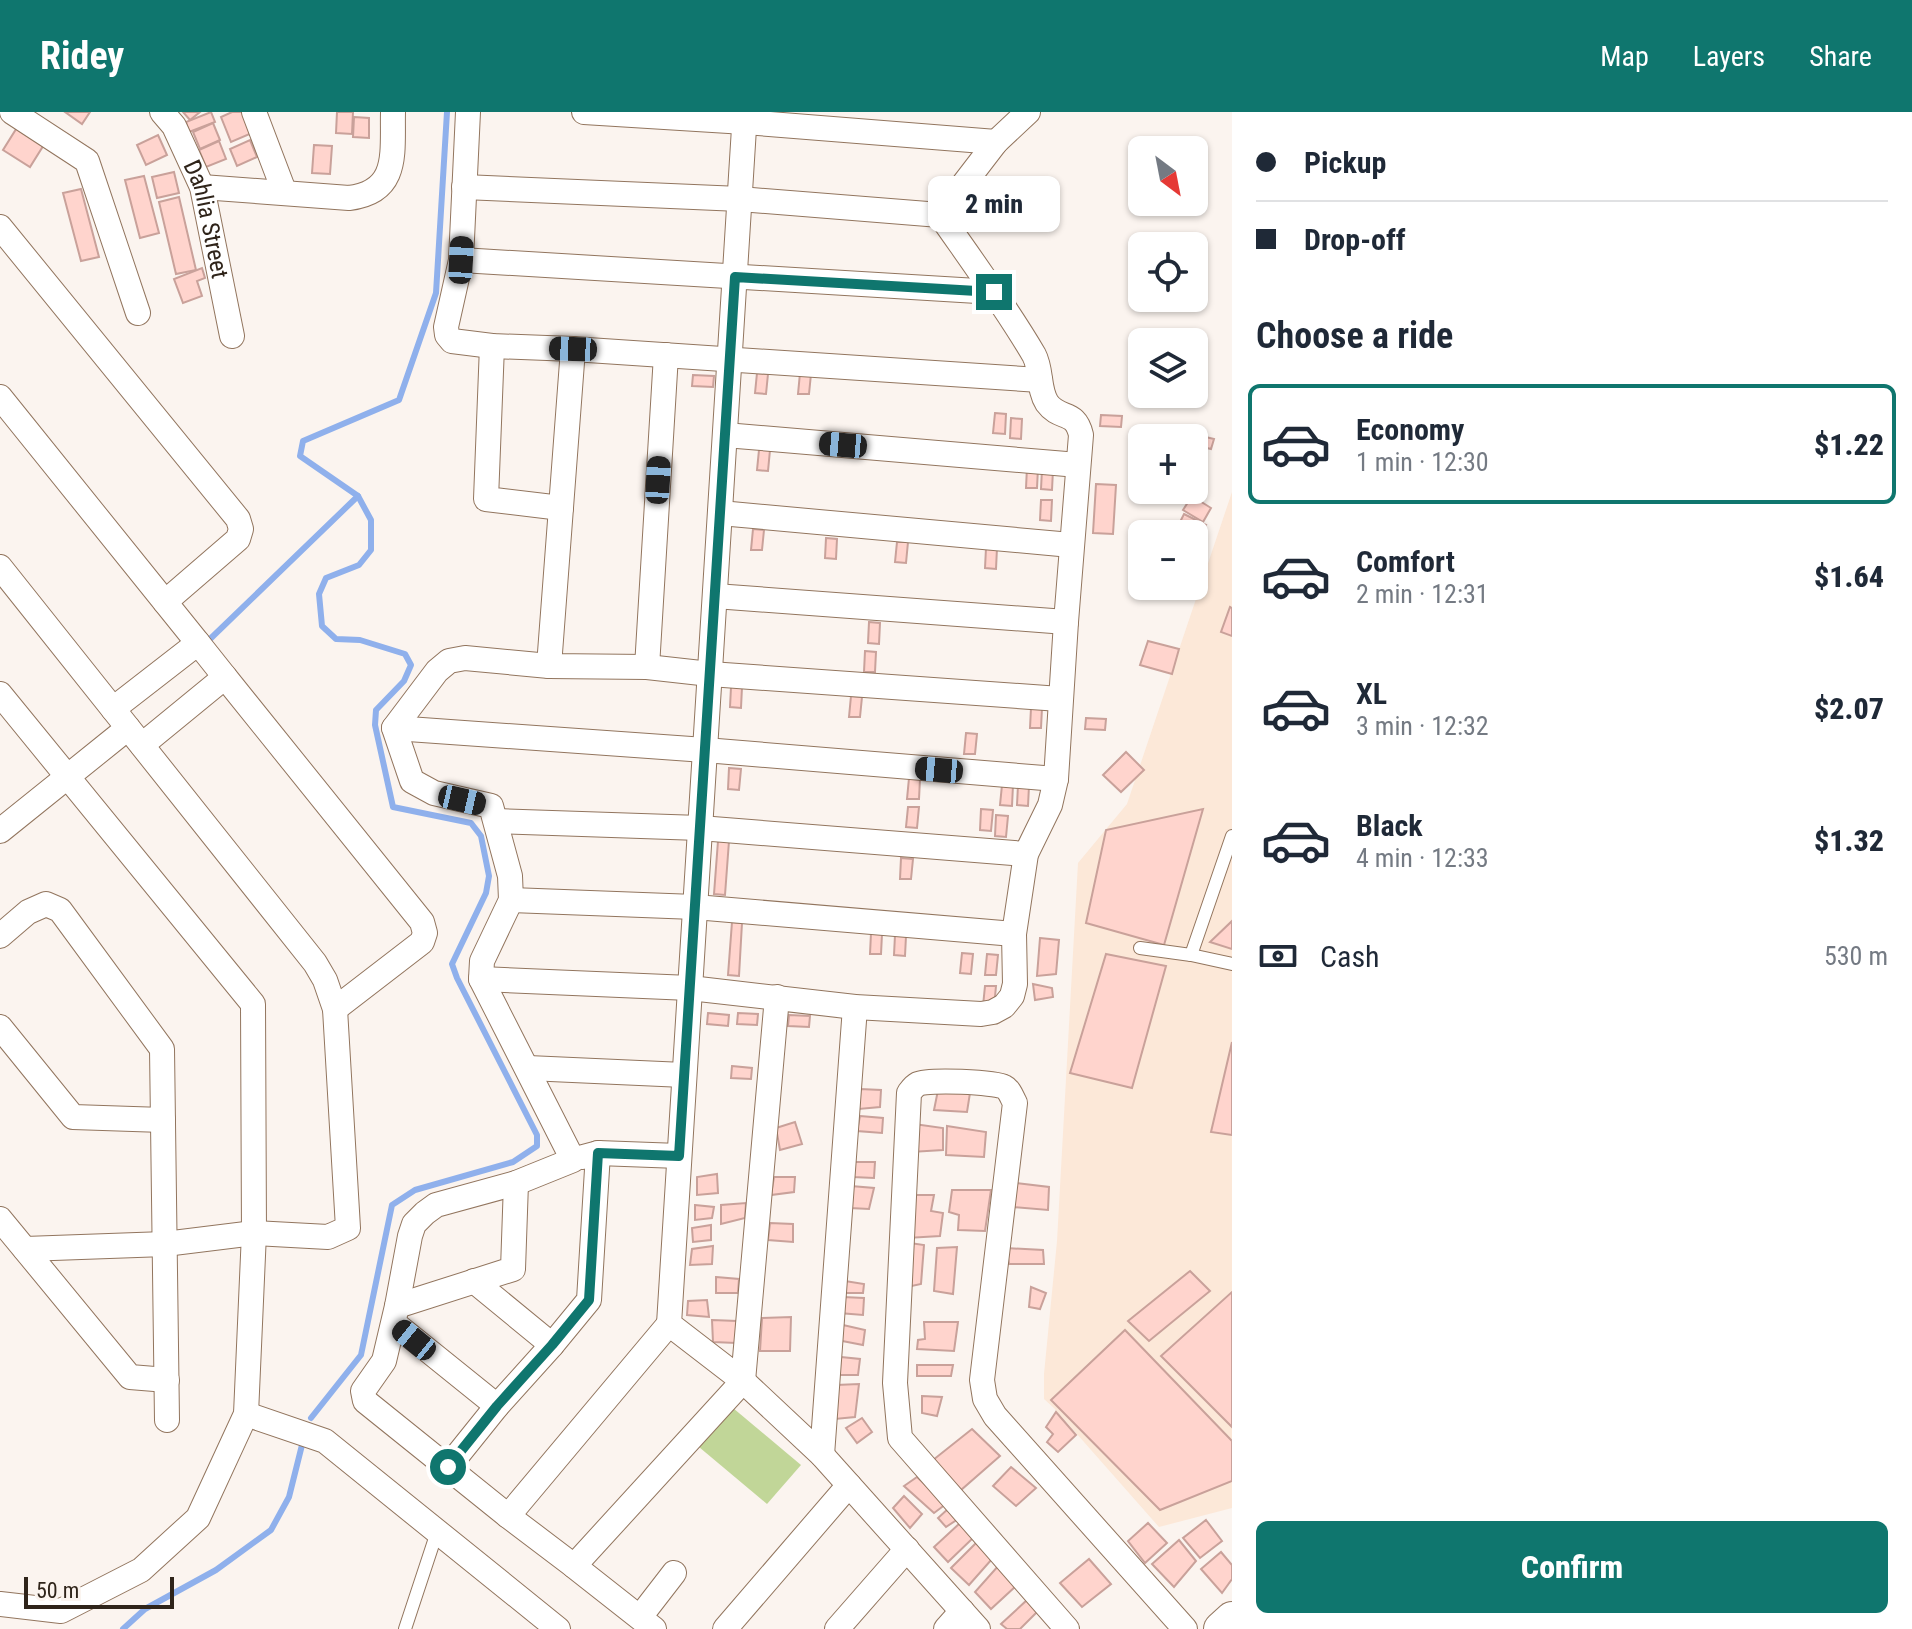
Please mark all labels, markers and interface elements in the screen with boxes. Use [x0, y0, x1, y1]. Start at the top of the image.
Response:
text: Ridey [40, 34, 124, 78]
text: Map [1600, 40, 1649, 73]
text: Layers [1693, 40, 1765, 73]
text: Share [1809, 40, 1872, 73]
north arrow [1128, 136, 1208, 216]
map controls [1128, 136, 1208, 600]
text: Pickup [1304, 145, 1386, 180]
street label: Dahlia Street [178, 156, 234, 281]
callout: 2 min [928, 176, 1060, 232]
text: 2 min [965, 189, 1023, 219]
text: Drop-off [1304, 222, 1406, 257]
button: locate [1128, 232, 1208, 312]
car [448, 235, 474, 285]
route end [976, 274, 1012, 310]
text: Choose a ride [1256, 315, 1453, 357]
button: layers [1128, 328, 1208, 408]
car [549, 336, 597, 362]
icon: car [1260, 408, 1332, 480]
text: Economy [1356, 412, 1464, 447]
button: + [1128, 424, 1208, 504]
text: $1.22 [1814, 427, 1884, 462]
car [818, 431, 868, 459]
text: 1 min · 12:30 [1356, 447, 1489, 477]
car [645, 455, 671, 505]
button: − [1128, 520, 1208, 600]
icon: car [1260, 540, 1332, 612]
text: Comfort [1356, 544, 1455, 579]
text: $1.64 [1814, 559, 1884, 594]
text: 2 min · 12:31 [1356, 579, 1489, 609]
icon: car [1260, 672, 1332, 744]
text: XL [1356, 676, 1387, 711]
text: $2.07 [1814, 691, 1884, 726]
text: 3 min · 12:32 [1356, 711, 1489, 741]
car [914, 756, 964, 784]
car [436, 783, 488, 817]
icon: car [1260, 804, 1332, 876]
text: Black [1356, 808, 1423, 843]
text: $1.32 [1814, 823, 1884, 858]
text: 4 min · 12:33 [1356, 843, 1489, 873]
icon: cash [1256, 934, 1300, 978]
text: Cash [1320, 939, 1380, 974]
text: 530 m [1824, 941, 1888, 971]
car [388, 1316, 440, 1364]
route start [430, 1449, 466, 1485]
button: Confirm [1256, 1521, 1888, 1613]
scale bar [24, 1573, 174, 1609]
text: 50 m [36, 1578, 79, 1603]

